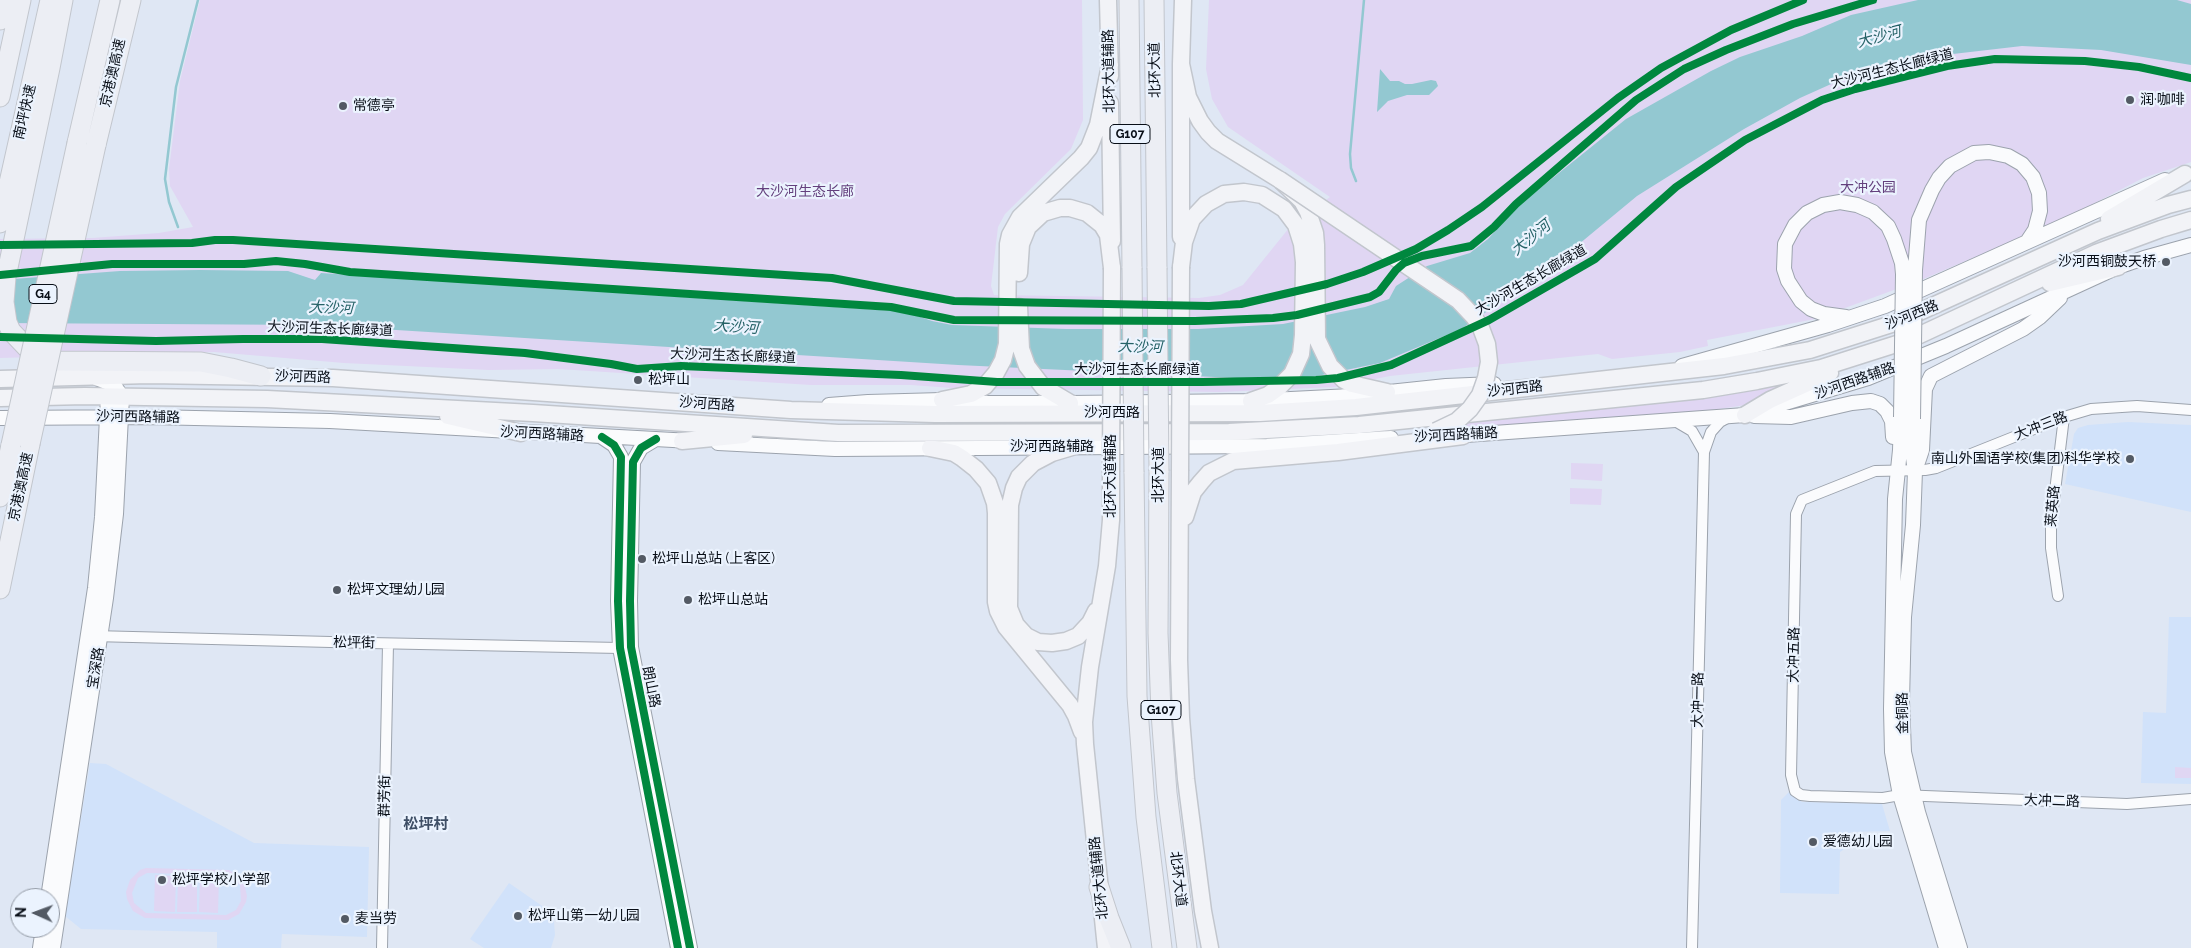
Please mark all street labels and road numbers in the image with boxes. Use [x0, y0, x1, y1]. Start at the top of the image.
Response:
street label: 北环大道辅路 [1100, 29, 1118, 113]
street label: 京港澳高速 [97, 37, 129, 109]
street label: 北环大道 [1146, 42, 1164, 98]
street label: 大沙河生态长廊绿道 [1829, 46, 1955, 92]
street label: 南坪快速 [11, 83, 39, 141]
road number: G107 [1110, 125, 1150, 144]
street label: 大沙河生态长廊绿道 [1472, 241, 1590, 319]
road number: G4 [29, 284, 57, 304]
street label: 沙河西路 [1883, 297, 1941, 333]
street label: 大沙河生态长廊绿道 [267, 318, 393, 340]
street label: 大沙河生态长廊绿道 [670, 345, 796, 367]
street label: 沙河西路辅路 [1813, 359, 1897, 403]
street label: 大沙河生态长廊绿道 [1074, 362, 1200, 378]
street label: 沙河西路 [275, 368, 331, 386]
street label: 沙河西路 [1486, 378, 1544, 400]
street label: 沙河西路 [678, 394, 736, 414]
street label: 沙河西路 [1084, 405, 1140, 421]
street label: 沙河西路辅路 [96, 408, 180, 426]
street label: 大冲三路 [2012, 408, 2070, 444]
street label: 沙河西路辅路 [500, 423, 584, 445]
street label: 沙河西路辅路 [1414, 424, 1498, 446]
street label: 北环大道辅路 [1103, 434, 1119, 518]
street label: 沙河西路辅路 [1010, 439, 1094, 455]
street label: 北环大道 [1151, 447, 1167, 503]
street label: 京港澳高速 [6, 451, 36, 523]
street label: 莱英路 [2043, 484, 2063, 528]
street label: 大冲五路 [1785, 627, 1803, 683]
street label: 松坪街 [333, 634, 375, 652]
street label: 宝深路 [84, 646, 108, 690]
street label: 朗山路 [639, 665, 663, 709]
street label: 大冲一路 [1689, 672, 1707, 728]
street label: 金铜路 [1894, 692, 1912, 734]
road number: G107 [1141, 700, 1181, 720]
street label: 群芳街 [376, 775, 394, 817]
street label: 大冲二路 [2024, 792, 2080, 810]
street label: 北环大道辅路 [1086, 835, 1112, 921]
street label: 北环大道 [1166, 850, 1190, 908]

